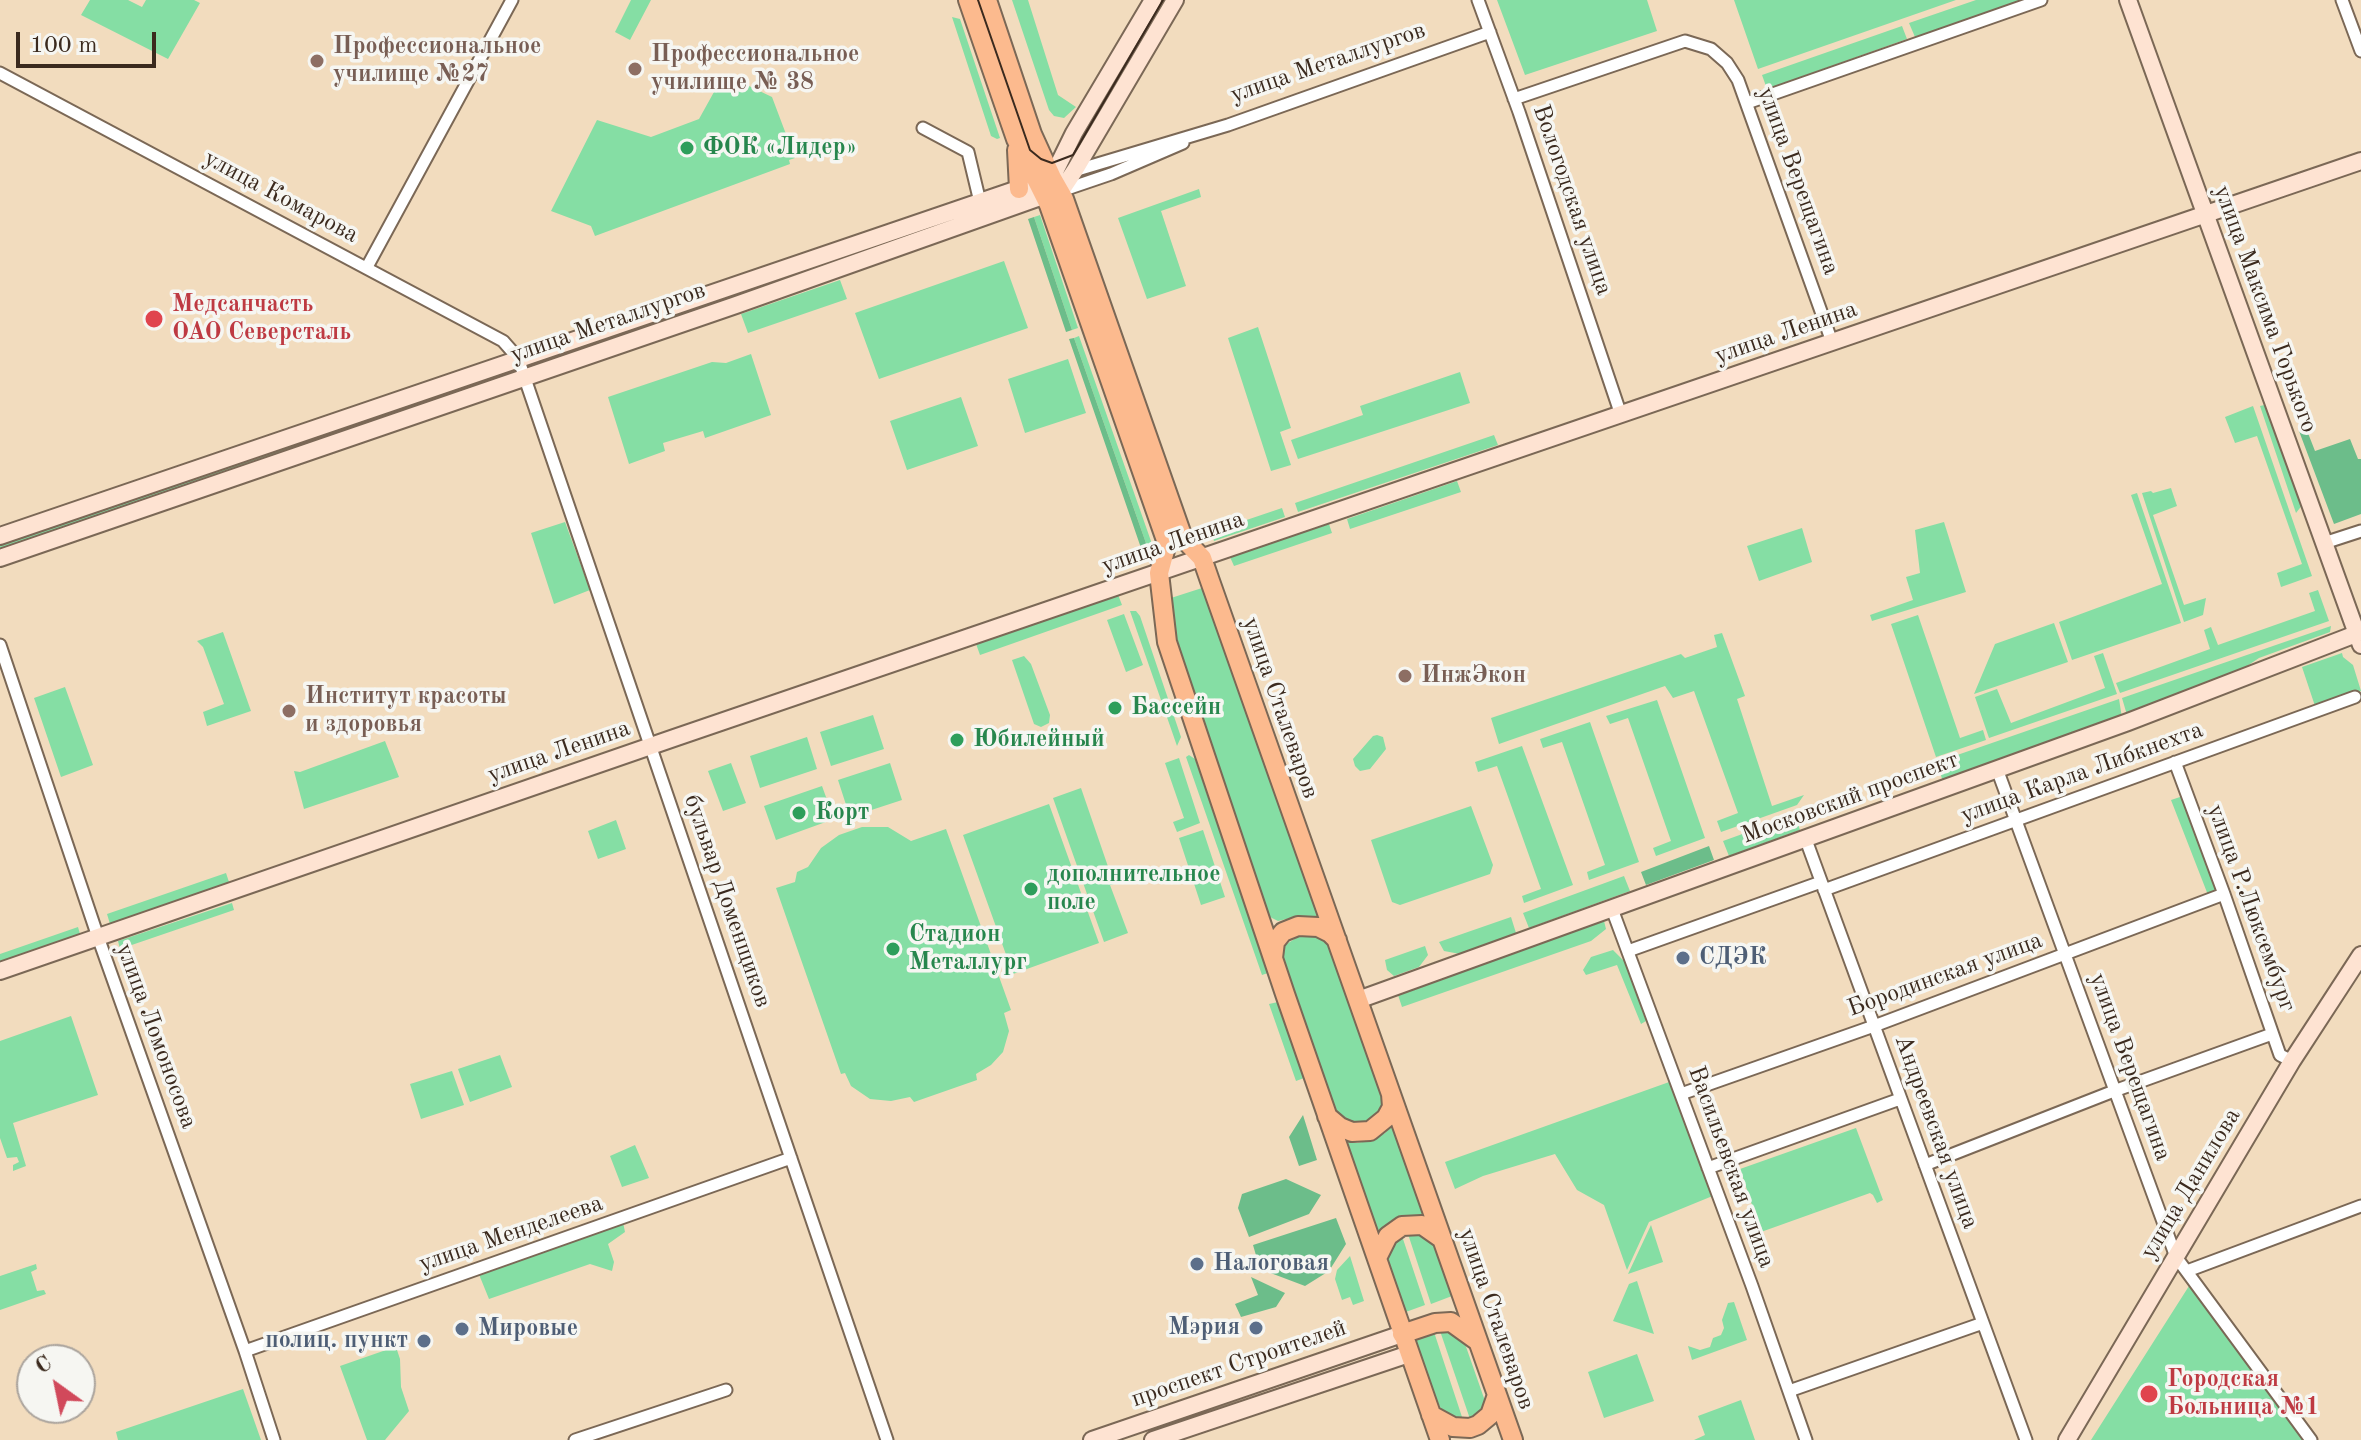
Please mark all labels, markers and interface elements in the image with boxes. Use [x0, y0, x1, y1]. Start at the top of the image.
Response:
scale bar [20, 16, 160, 66]
street label: улица Металлургов [1227, 16, 1429, 110]
place label: Профессиональное училище №27 [333, 33, 541, 89]
text: 100 m [30, 34, 98, 58]
place label: Профессиональное училище № 38 [651, 41, 859, 97]
marker: Профессиональное училище №27 [308, 52, 326, 70]
marker: Профессиональное училище № 38 [626, 60, 644, 78]
street label: улица Верещагина [1751, 83, 1845, 279]
street label: Вологодская улица [1526, 101, 1618, 299]
place label: ФОК «Лидер» [703, 134, 857, 162]
marker: ФОК «Лидер» [678, 139, 696, 157]
street label: улица Комарова [199, 144, 363, 250]
street label: улица Максима Горького [2207, 181, 2323, 437]
street label: улица Металлургов [507, 276, 709, 370]
place label: Медсанчасть ОАО Северсталь [172, 291, 351, 347]
street label: улица Ленина [1711, 295, 1861, 371]
marker: Медсанчасть ОАО Северсталь [143, 308, 165, 330]
street label: улица Ленина [1098, 505, 1248, 581]
street label: улица Сталеваров [1235, 614, 1325, 802]
place label: ИнжЭкон [1421, 662, 1526, 690]
marker: ИнжЭкон [1396, 667, 1414, 685]
place label: Институт красоты и здоровья [305, 683, 507, 739]
place label: Бассейн [1131, 694, 1221, 722]
marker: Бассейн [1106, 699, 1124, 717]
marker: Институт красоты и здоровья [280, 702, 298, 720]
street label: улица Ленина [484, 714, 634, 790]
street label: улица Карла Либкнехта [1957, 716, 2207, 830]
place label: Юбилейный [973, 726, 1105, 754]
marker: Юбилейный [948, 731, 966, 749]
street label: Московский проспект [1738, 745, 1962, 851]
street label: бульвар Доменщиков [677, 791, 777, 1011]
place label: Корт [815, 799, 869, 827]
street label: улица Р.Люксембург [2200, 800, 2302, 1016]
marker: Корт [790, 804, 808, 822]
place label: дополнительное поле [1047, 861, 1221, 917]
marker: дополнительное поле [1022, 880, 1040, 898]
place label: Стадион Металлург [909, 921, 1027, 977]
street label: Бородинская улица [1844, 926, 2046, 1024]
street label: улица Ломоносова [109, 939, 203, 1133]
marker: Стадион Металлург [884, 940, 902, 958]
place label: СДЭК [1699, 944, 1766, 972]
marker: СДЭК [1674, 949, 1692, 967]
street label: улица Верещагина [2083, 969, 2177, 1165]
street label: Андреевская улица [1888, 1031, 1984, 1233]
street label: Васильевская улица [1681, 1062, 1781, 1272]
street label: улица Данилова [2135, 1103, 2247, 1265]
street label: улица Менделеева [415, 1189, 607, 1279]
street label: улица Сталеваров [1451, 1225, 1541, 1413]
place label: Налоговая [1213, 1250, 1329, 1278]
marker: Налоговая [1188, 1255, 1206, 1273]
street label: проспект Строителей [1128, 1314, 1350, 1414]
place label: Мэрия [1168, 1314, 1240, 1342]
place label: Мировые [478, 1315, 578, 1343]
marker: Мэрия [1247, 1319, 1265, 1337]
marker: Мировые [453, 1320, 471, 1338]
place label: полиц. пункт [265, 1327, 408, 1355]
marker: полиц. пункт [415, 1332, 433, 1350]
north arrow [16, 1344, 96, 1424]
text: С [32, 1352, 56, 1379]
place label: Городская Больница №1 [2167, 1366, 2319, 1422]
marker: Городская Больница №1 [2138, 1383, 2160, 1405]

